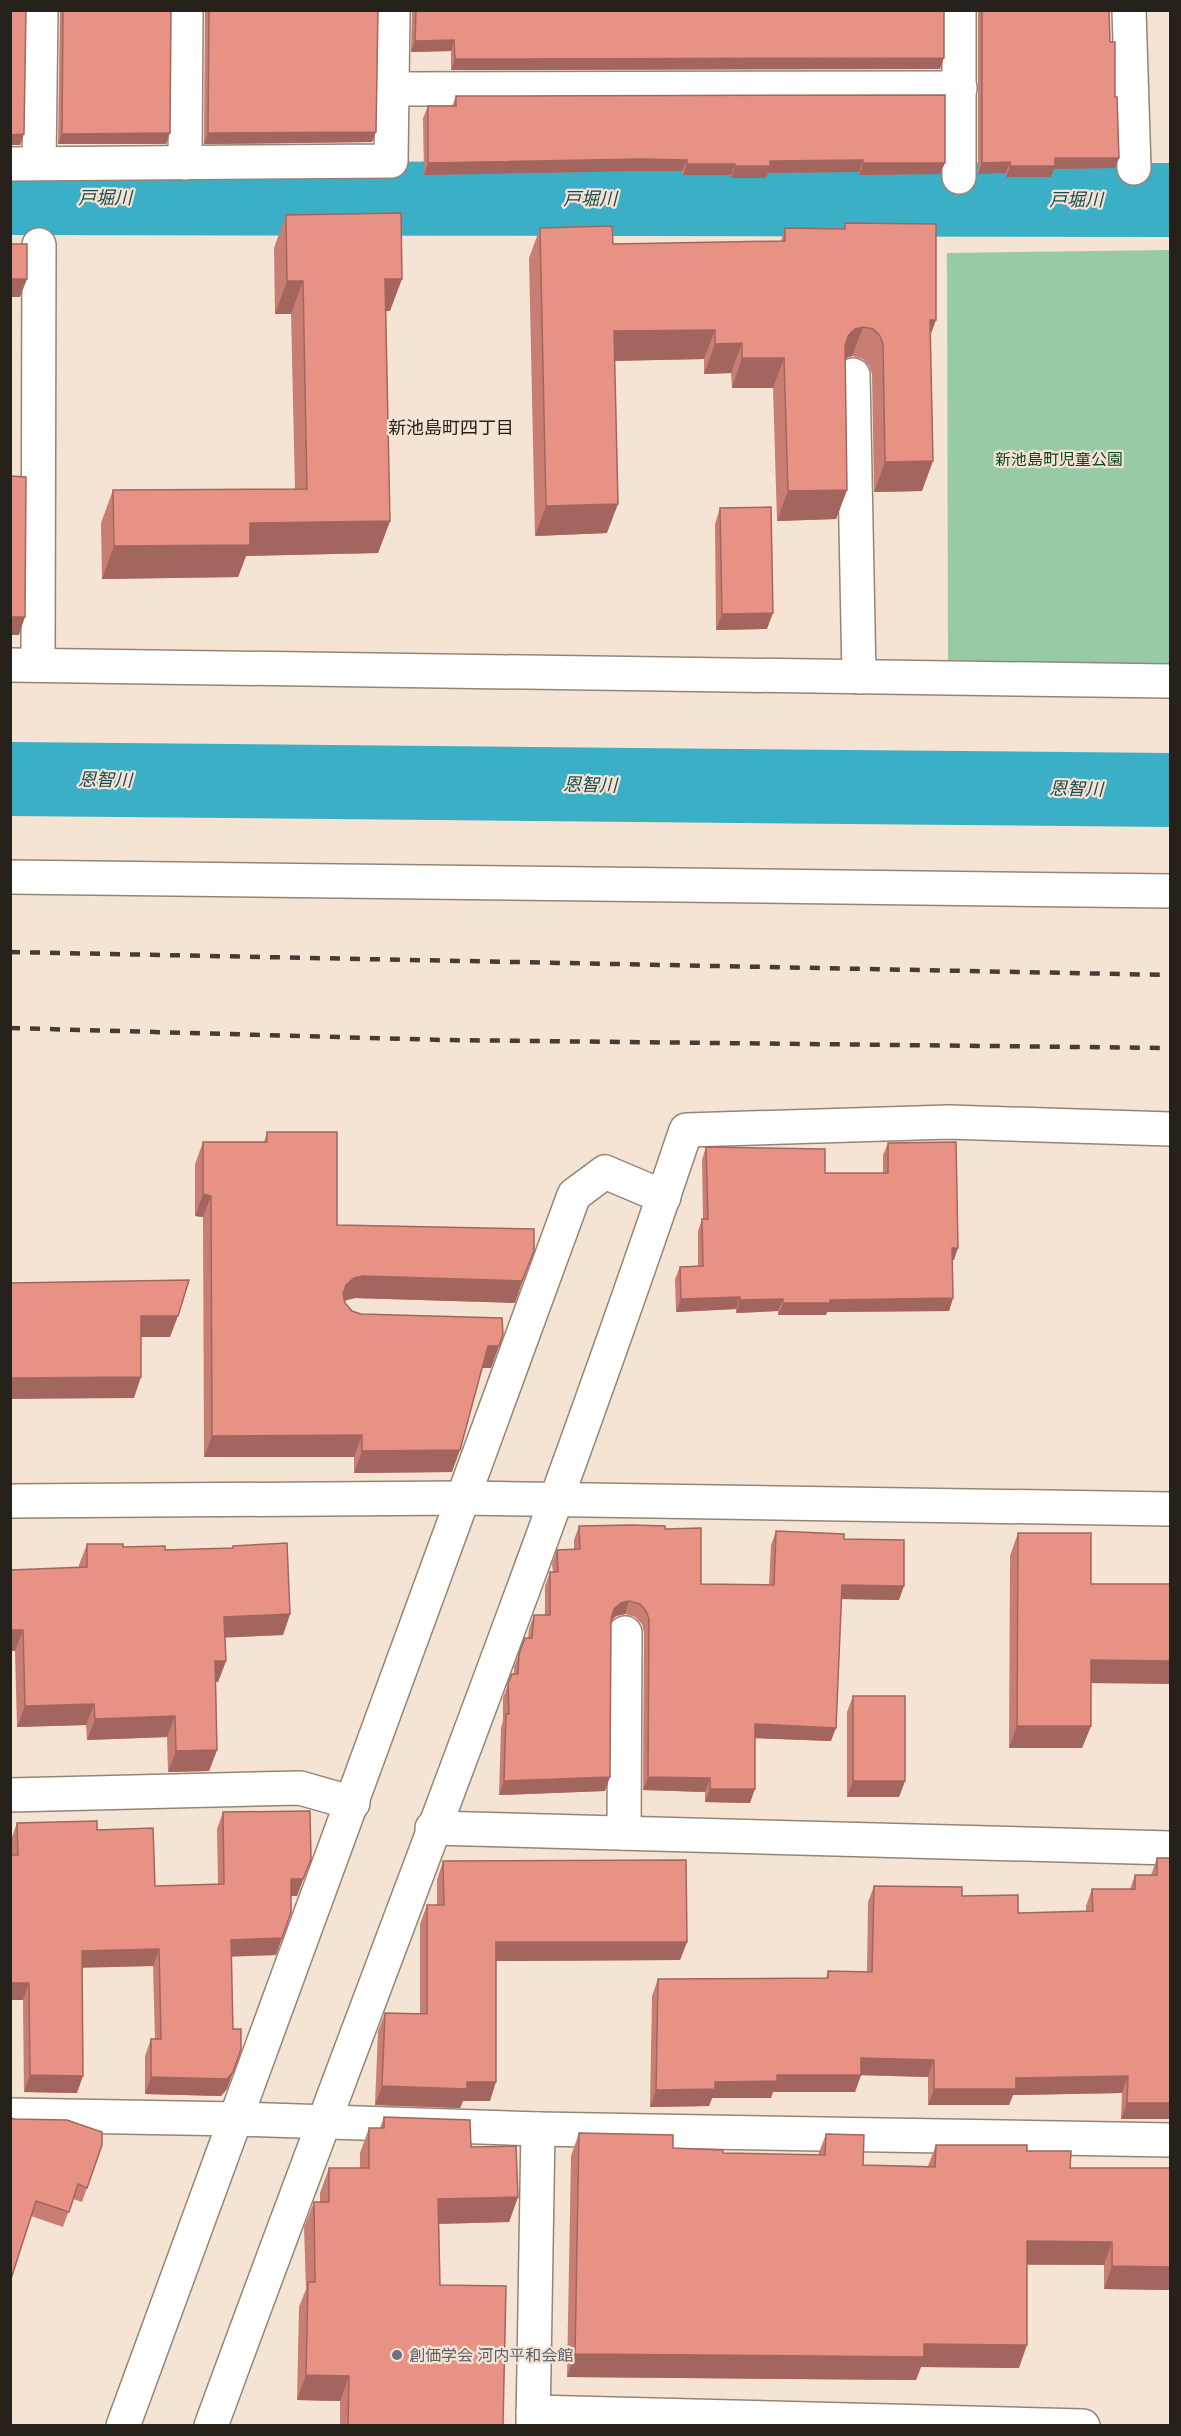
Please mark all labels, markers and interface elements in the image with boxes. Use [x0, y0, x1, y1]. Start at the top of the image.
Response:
water label: 戸堀川 [78, 187, 134, 209]
water label: 戸堀川 [563, 188, 619, 210]
water label: 戸堀川 [1049, 189, 1105, 211]
district label: 新池島町四丁目 [388, 417, 514, 439]
park label: 新池島町児童公園 [995, 450, 1123, 469]
water label: 恩智川 [78, 769, 134, 792]
water label: 恩智川 [563, 774, 619, 797]
water label: 恩智川 [1049, 778, 1105, 801]
place label: 創価学会 河内平和会館 [409, 2346, 573, 2365]
marker: 創価学会 河内平和会館 [390, 2348, 404, 2362]

